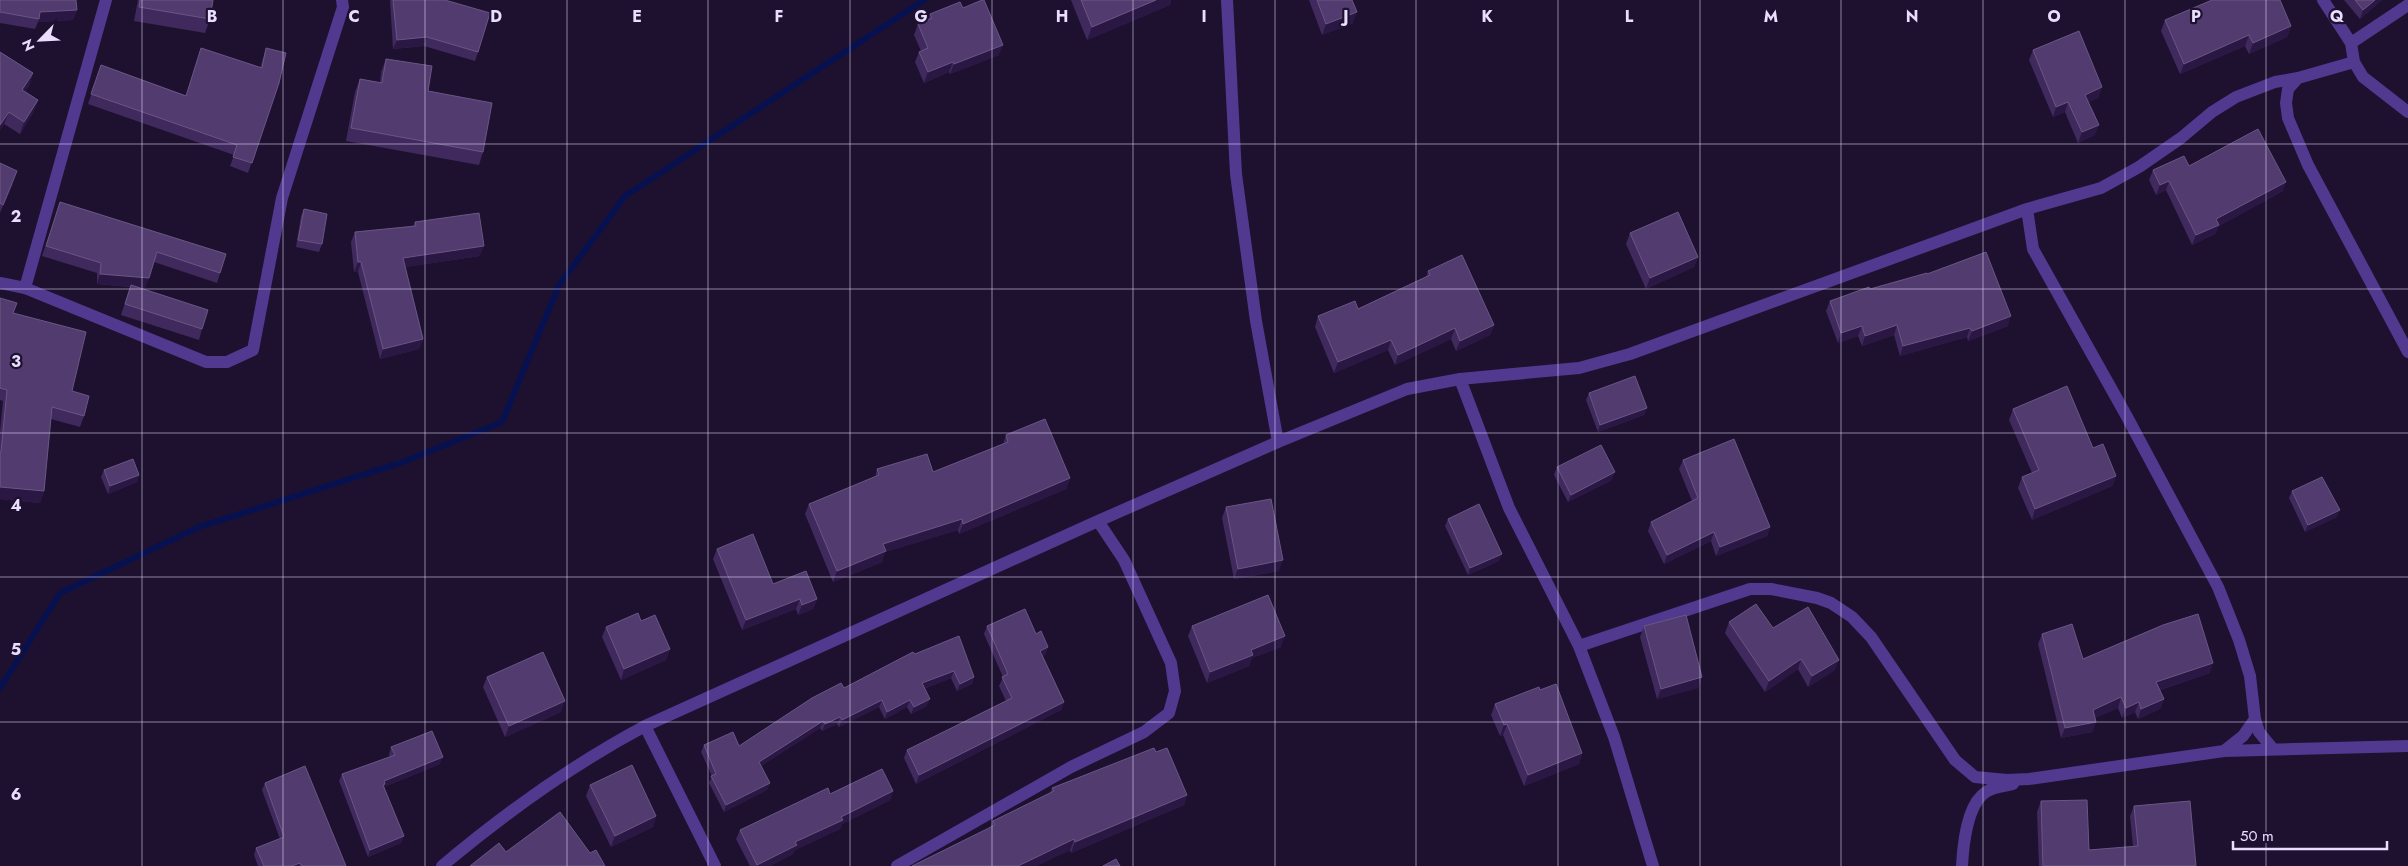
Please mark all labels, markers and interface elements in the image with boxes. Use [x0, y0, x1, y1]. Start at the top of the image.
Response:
text: B [207, 5, 217, 28]
text: C [348, 5, 360, 28]
text: D [490, 5, 502, 28]
text: E [632, 5, 642, 28]
text: F [775, 5, 783, 28]
text: G [914, 5, 928, 28]
text: H [1056, 5, 1068, 28]
text: I [1201, 5, 1207, 28]
text: J [1340, 5, 1349, 28]
text: K [1481, 5, 1493, 28]
text: L [1625, 5, 1634, 28]
text: M [1764, 5, 1778, 28]
text: N [1906, 5, 1918, 28]
text: O [2047, 5, 2061, 28]
text: P [2191, 5, 2201, 28]
text: Q [2330, 5, 2344, 28]
north arrow [15, 15, 65, 65]
text: N [17, 36, 40, 54]
text: 2 [11, 205, 21, 228]
text: 3 [11, 350, 21, 373]
text: 4 [10, 494, 22, 517]
text: 5 [11, 638, 21, 661]
text: 6 [11, 783, 21, 806]
scale bar [2233, 818, 2387, 850]
text: 50 m [2240, 825, 2274, 847]

